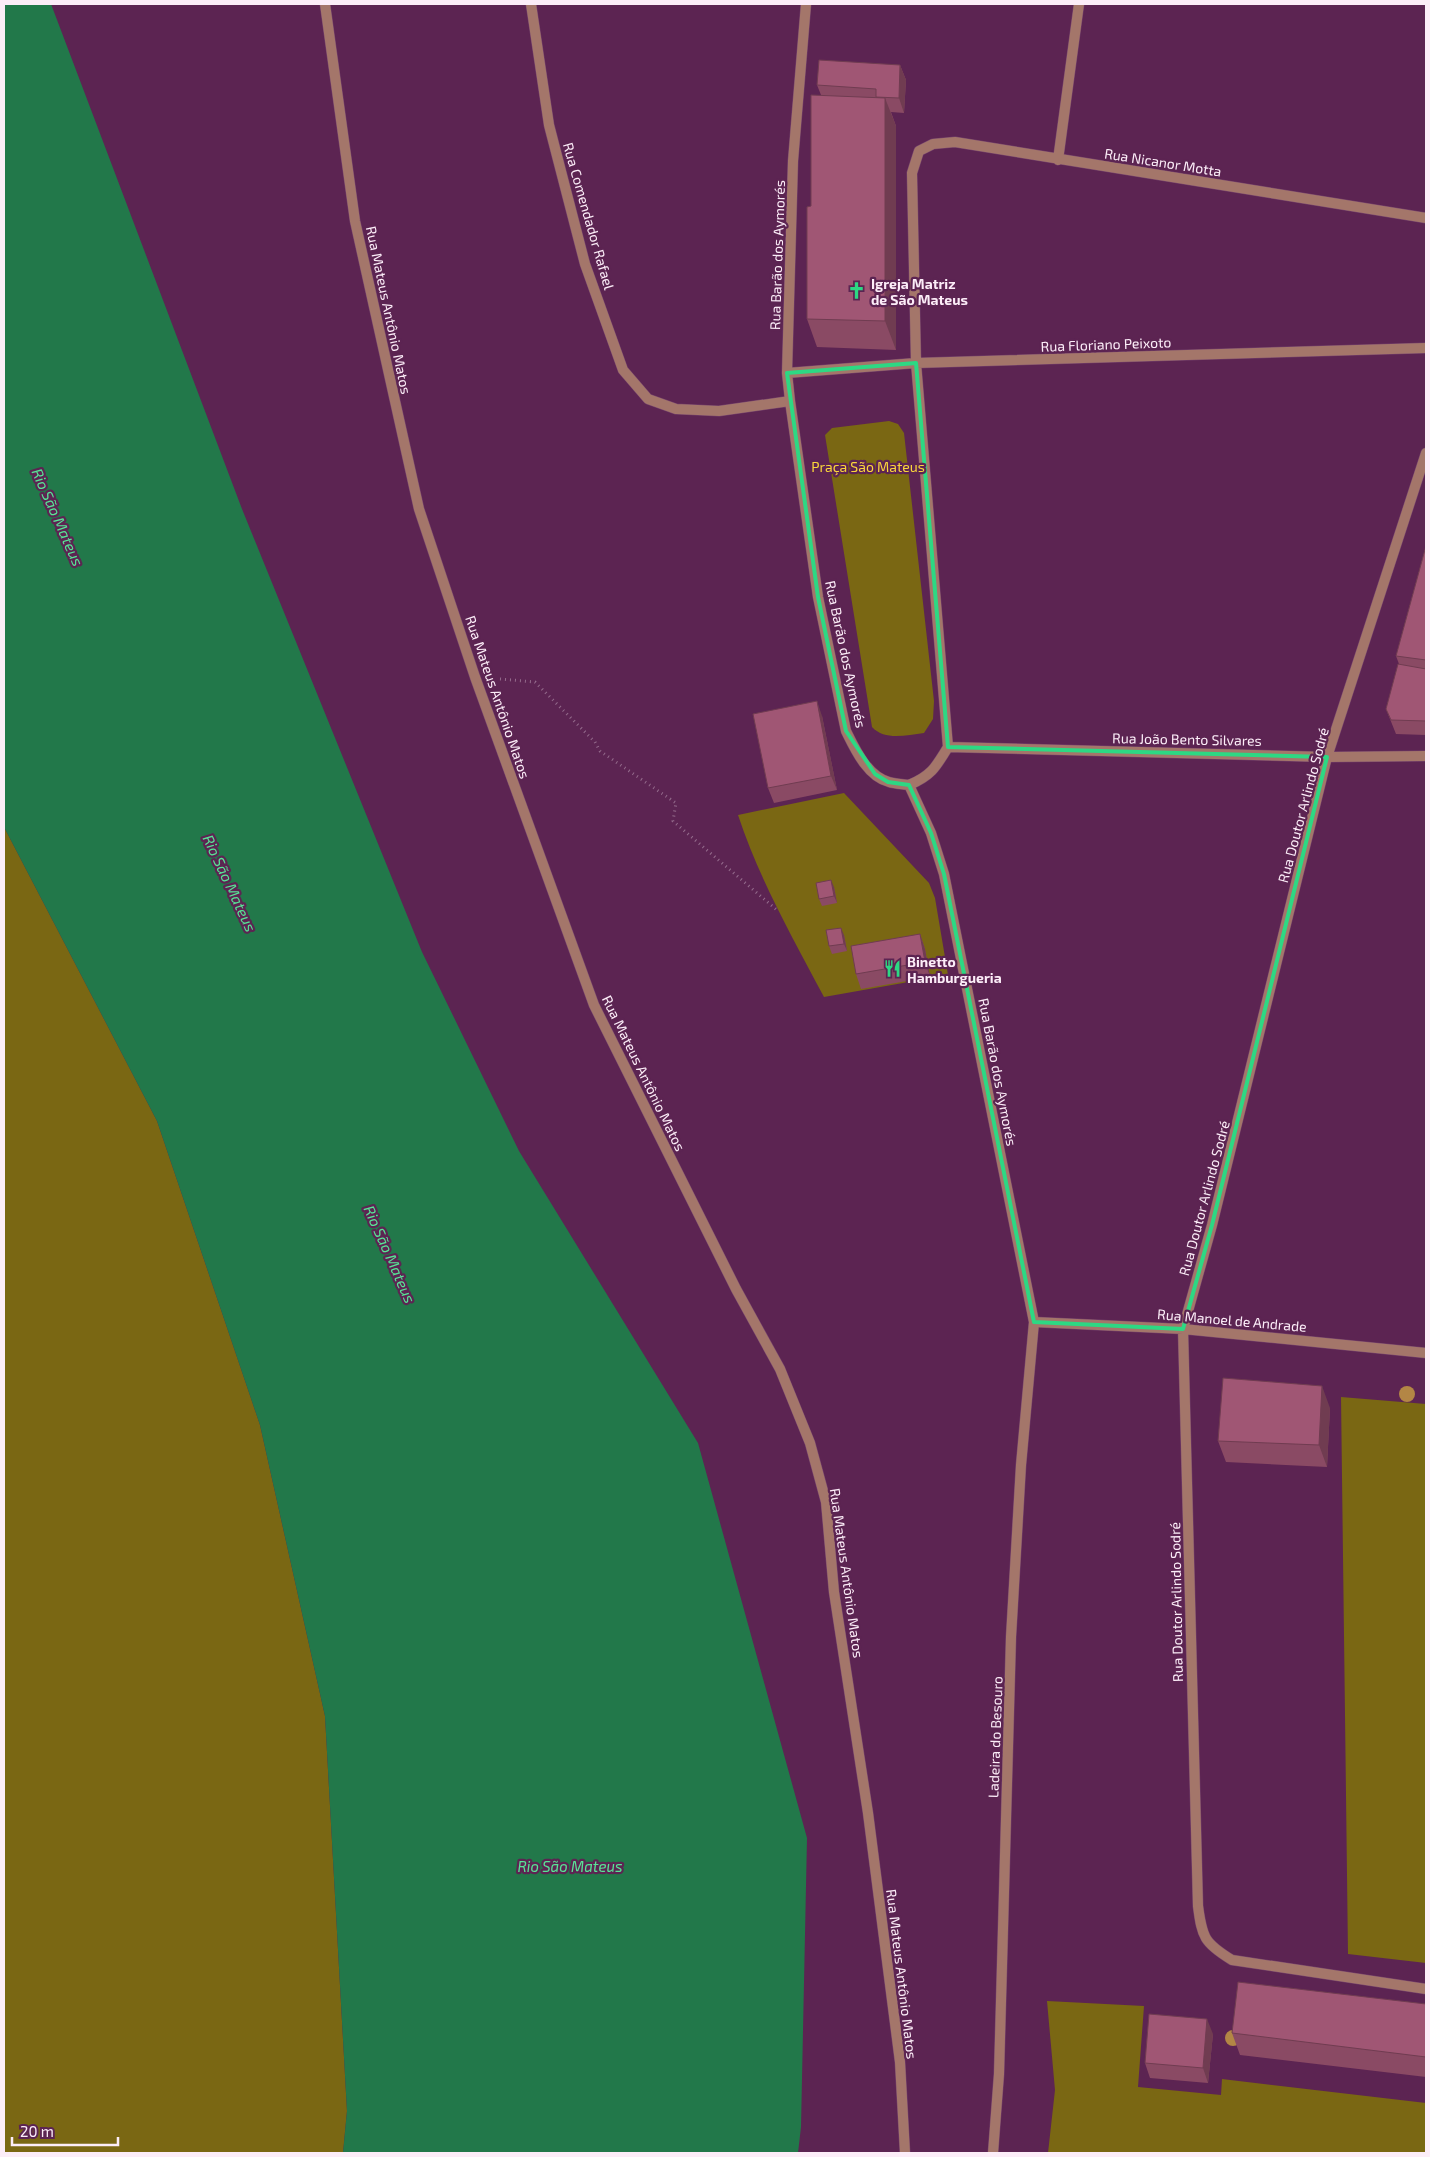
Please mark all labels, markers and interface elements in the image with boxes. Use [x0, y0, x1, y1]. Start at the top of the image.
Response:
street label: Rua Comendador Rafael [560, 140, 618, 292]
street label: Rua Nicanor Motta [1103, 144, 1223, 180]
street label: Rua Barão dos Aymorés [766, 180, 788, 330]
street label: Rua Mateus Antônio Matos [363, 224, 415, 396]
place label: Igreja Matriz de São Mateus [871, 275, 968, 308]
church icon: Igreja Matriz de São Mateus [847, 281, 867, 301]
street label: Rua Floriano Peixoto [1040, 333, 1172, 355]
park label: Praça São Mateus [811, 458, 925, 476]
water label: Rio São Mateus [28, 465, 88, 569]
street label: Rua Barão dos Aymorés [822, 579, 870, 729]
street label: Rua Mateus Antônio Matos [462, 613, 534, 781]
street label: Rua Doutor Arlindo Sodré [1274, 726, 1332, 884]
street label: Rua João Bento Silvares [1112, 729, 1262, 749]
water label: Rio São Mateus [200, 832, 261, 935]
place label: Binetto Hamburgueria [907, 953, 1002, 986]
restaurant icon: Binetto Hamburgueria [883, 959, 903, 979]
street label: Rua Mateus Antônio Matos [599, 992, 689, 1154]
street label: Rua Barão dos Aymorés [975, 997, 1021, 1147]
street label: Rua Doutor Arlindo Sodré [1175, 1119, 1233, 1277]
water label: Rio São Mateus [360, 1202, 420, 1306]
street label: Rua Manoel de Andrade [1157, 1305, 1307, 1335]
street label: Rua Mateus Antônio Matos [827, 1487, 867, 1659]
street label: Rua Doutor Arlindo Sodré [1166, 1522, 1186, 1682]
street label: Ladeira do Besouro [984, 1676, 1006, 1798]
water label: Rio São Mateus [517, 1857, 623, 1875]
street label: Rua Mateus Antônio Matos [883, 1888, 921, 2060]
scale bar [12, 2114, 119, 2146]
text: 20 m [20, 2122, 54, 2140]

